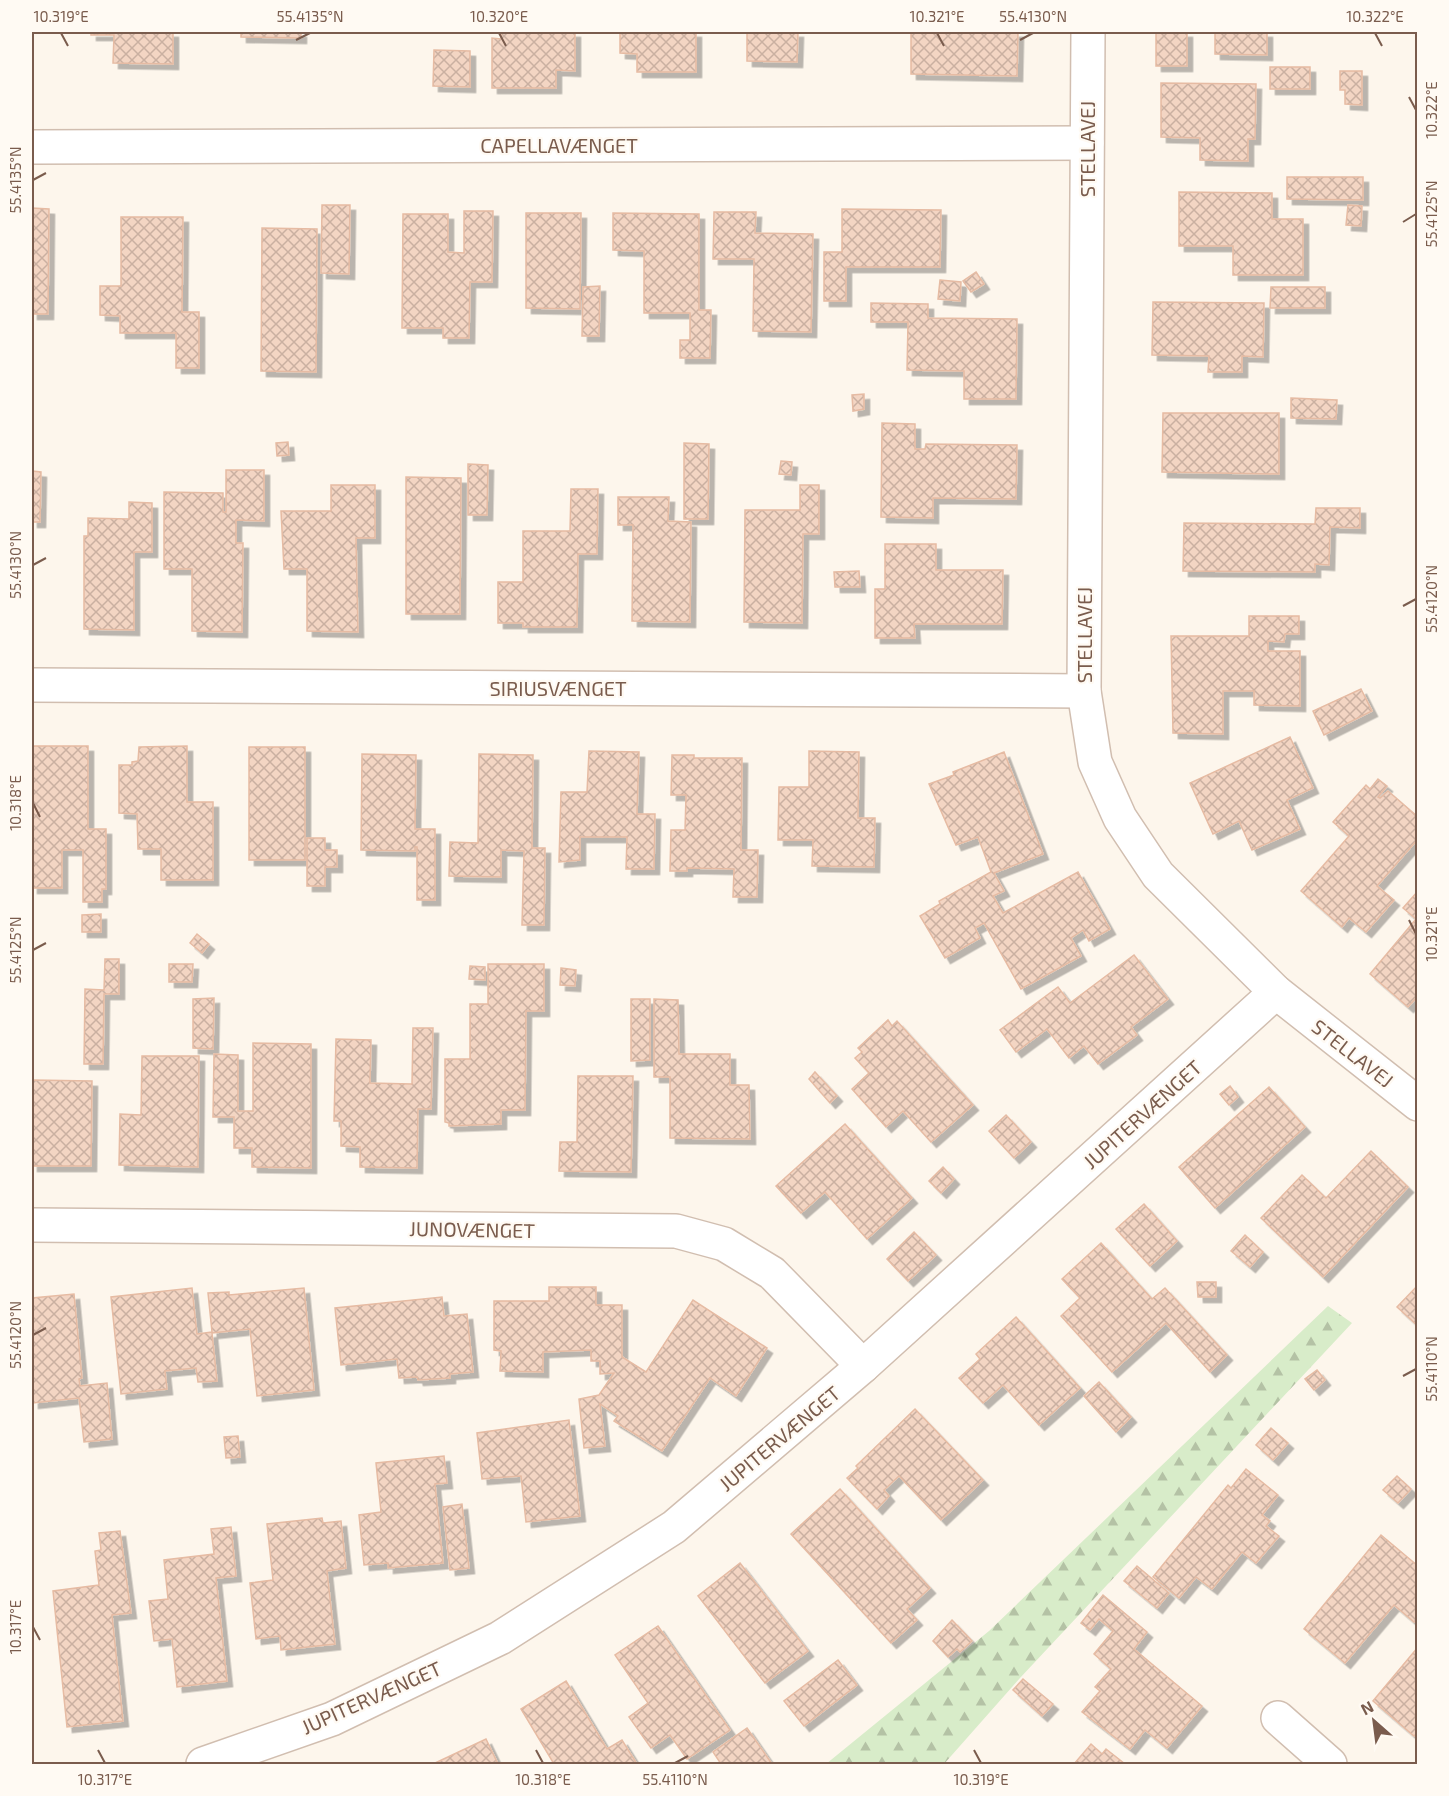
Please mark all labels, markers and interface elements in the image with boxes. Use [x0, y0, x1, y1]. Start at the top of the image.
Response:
text: 10.319°E [33, 7, 89, 25]
text: 55.4135°N [277, 7, 343, 25]
text: 10.320°E [470, 7, 528, 25]
text: 10.321°E [909, 7, 965, 25]
text: 55.4130°N [999, 7, 1067, 25]
text: 10.322°E [1346, 7, 1404, 25]
text: 10.322°E [1422, 81, 1440, 139]
street label: STELLAVEJ [1075, 101, 1099, 197]
street label: CAPELLAVÆNGET [480, 133, 638, 157]
text: 55.4135°N [6, 147, 24, 213]
text: 55.4125°N [1422, 180, 1440, 248]
text: 55.4130°N [6, 531, 24, 599]
text: 55.4120°N [1422, 565, 1440, 633]
street label: STELLAVEJ [1072, 587, 1096, 683]
street label: SIRIUSVÆNGET [489, 676, 627, 700]
text: 10.318°E [6, 775, 24, 831]
text: 10.321°E [1422, 906, 1440, 962]
text: 55.4125°N [6, 916, 24, 984]
street label: STELLAVEJ [1308, 1014, 1398, 1092]
street label: JUPITERVÆNGET [1078, 1054, 1206, 1173]
street label: JUNOVÆNGET [409, 1216, 536, 1242]
text: 55.4120°N [6, 1301, 24, 1369]
text: 55.4110°N [1422, 1336, 1440, 1402]
street label: JUPITERVÆNGET [714, 1380, 845, 1496]
text: 10.317°E [6, 1600, 24, 1654]
street label: JUPITERVÆNGET [297, 1655, 445, 1739]
north arrow [1344, 1691, 1404, 1751]
text: N [1357, 1696, 1376, 1718]
text: 10.317°E [78, 1770, 132, 1788]
text: 10.318°E [515, 1770, 571, 1788]
text: 55.4110°N [642, 1770, 708, 1788]
text: 10.319°E [953, 1770, 1009, 1788]

